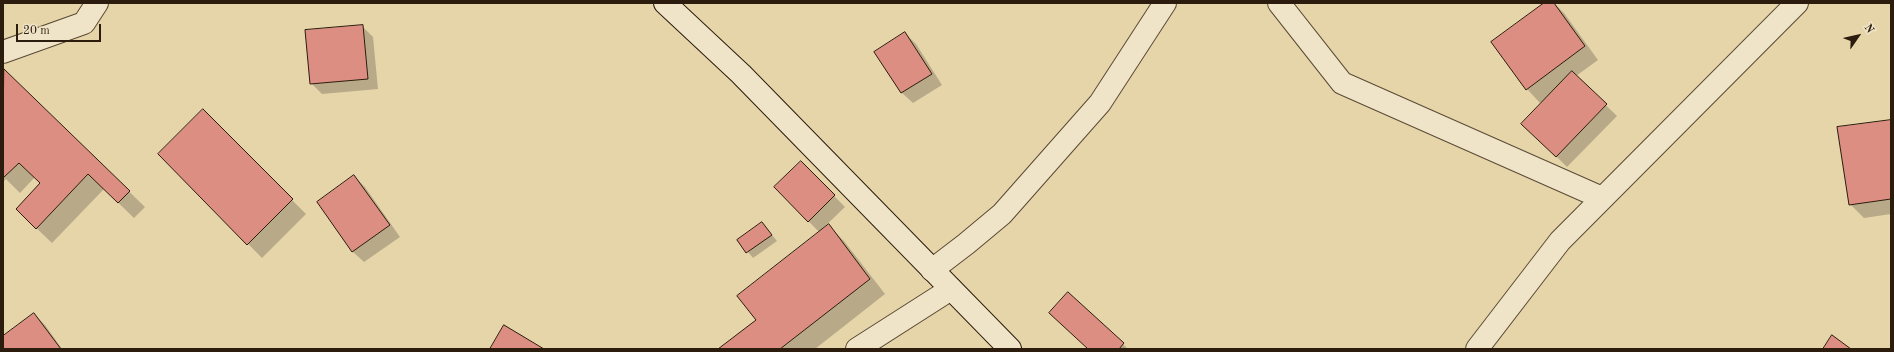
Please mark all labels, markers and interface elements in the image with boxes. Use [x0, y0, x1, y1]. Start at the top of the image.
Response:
scale bar [18, 16, 103, 42]
north arrow [1838, 16, 1878, 56]
text: N [1861, 22, 1875, 36]
text: 20 m [23, 25, 50, 37]

